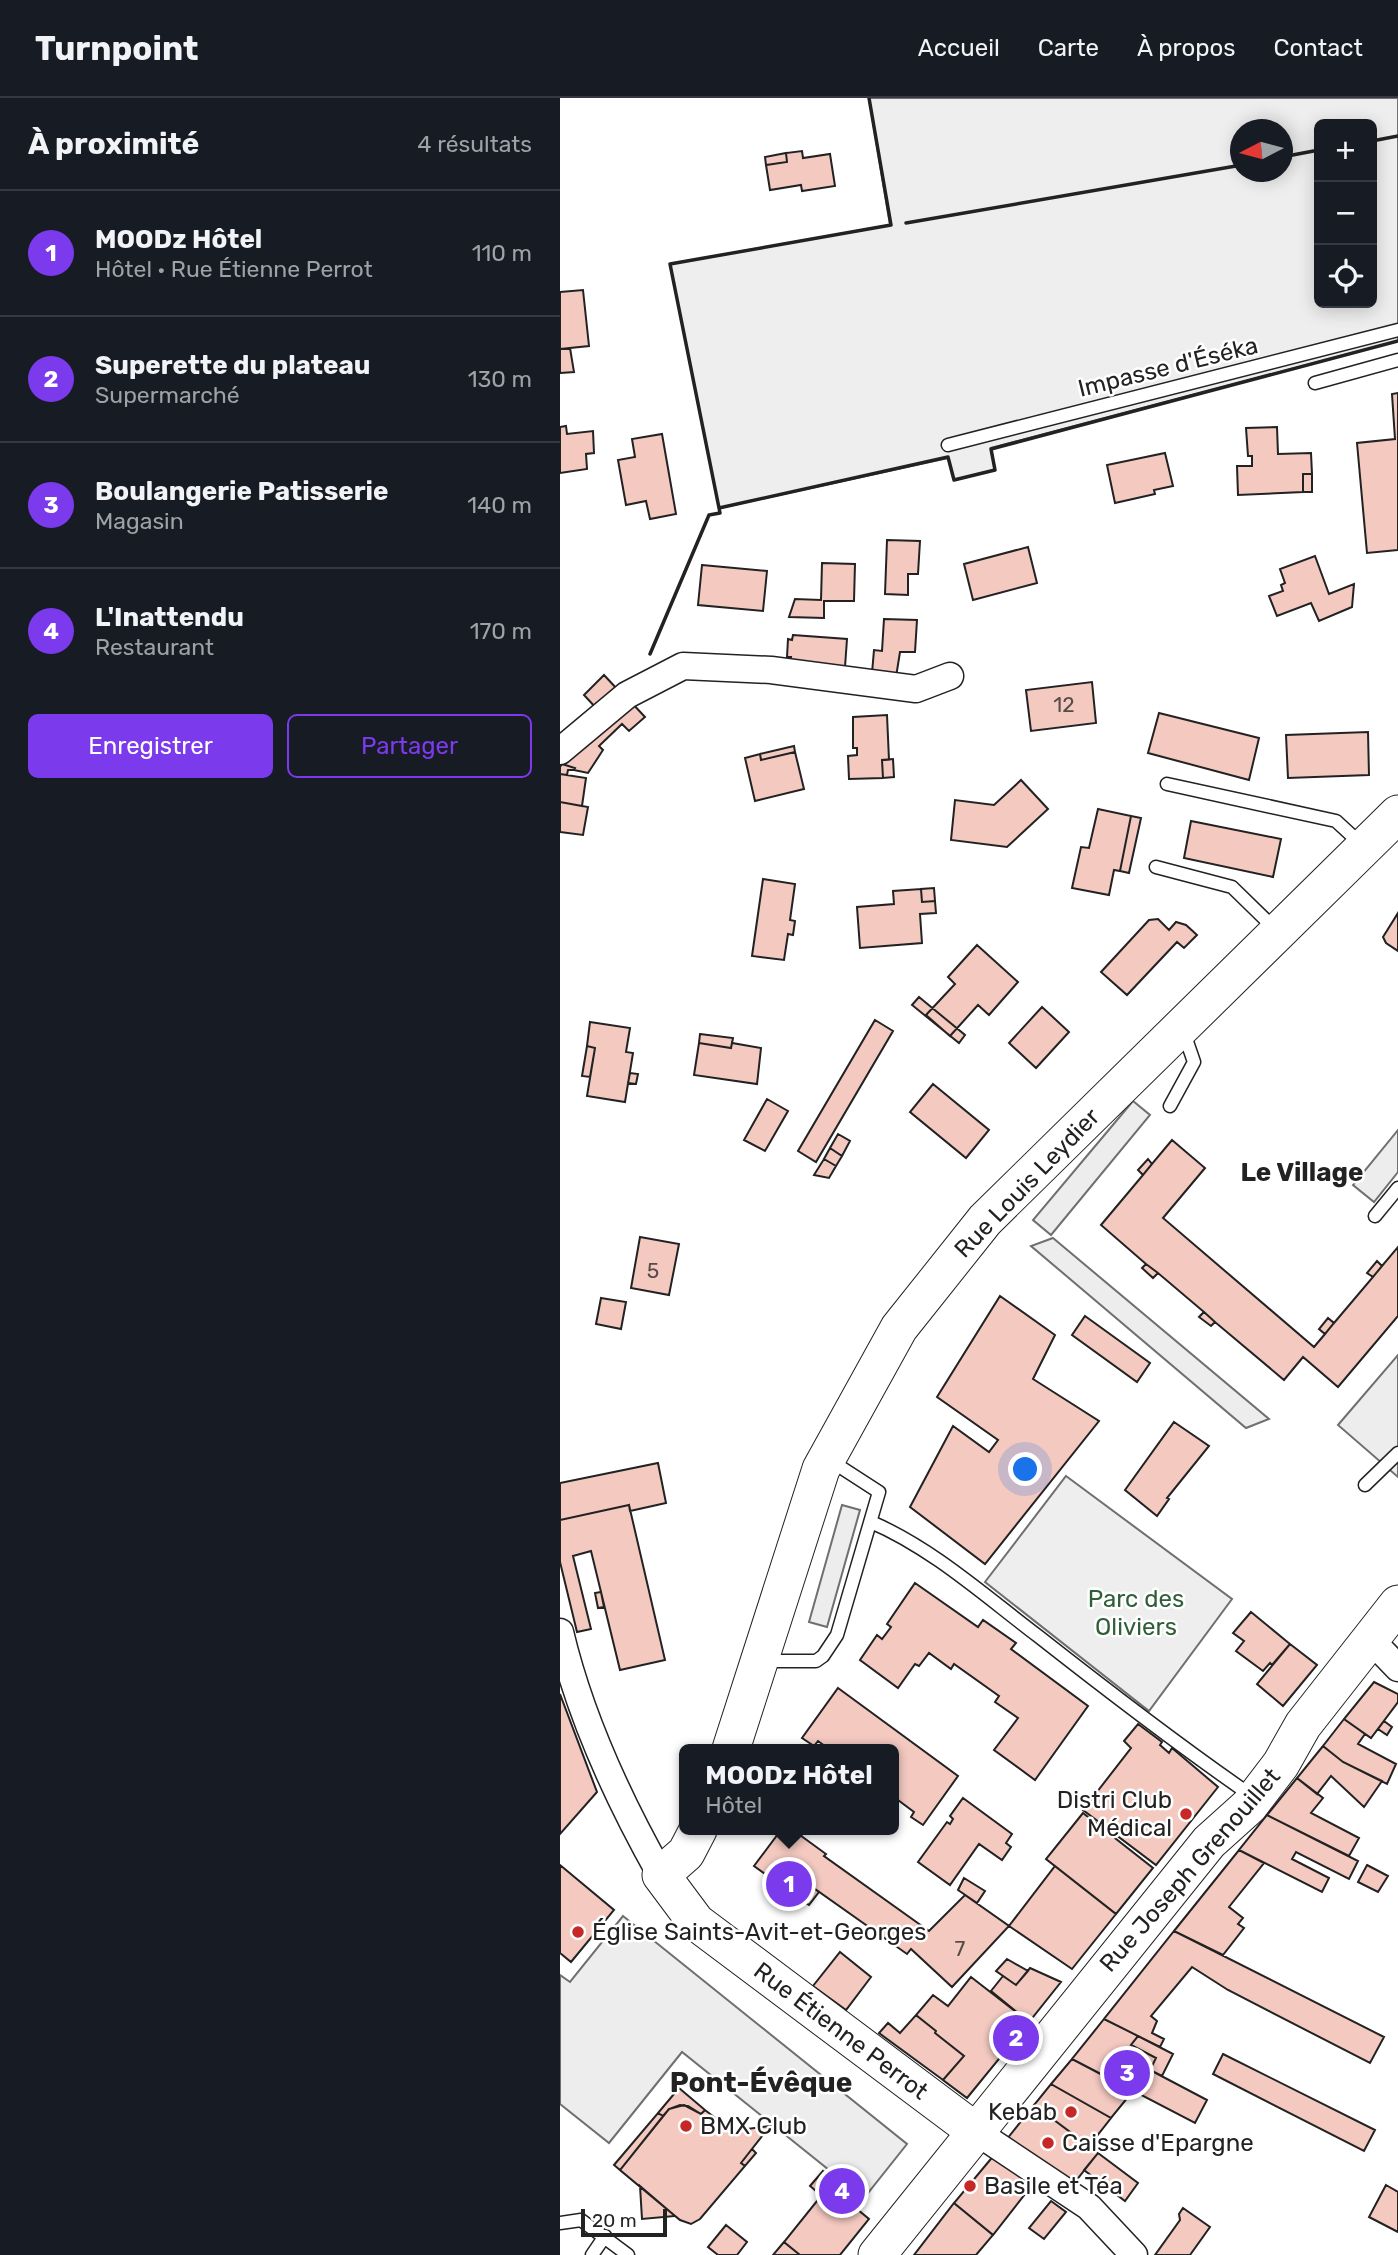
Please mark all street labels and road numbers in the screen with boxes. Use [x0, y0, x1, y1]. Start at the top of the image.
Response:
street label: Impasse d'Éséka [1075, 331, 1261, 403]
street label: Rue Louis Leydier [949, 1103, 1105, 1263]
street label: Rue Joseph Grenouillet [1094, 1762, 1286, 1978]
street label: Rue Étienne Perrot [748, 1956, 934, 2106]

